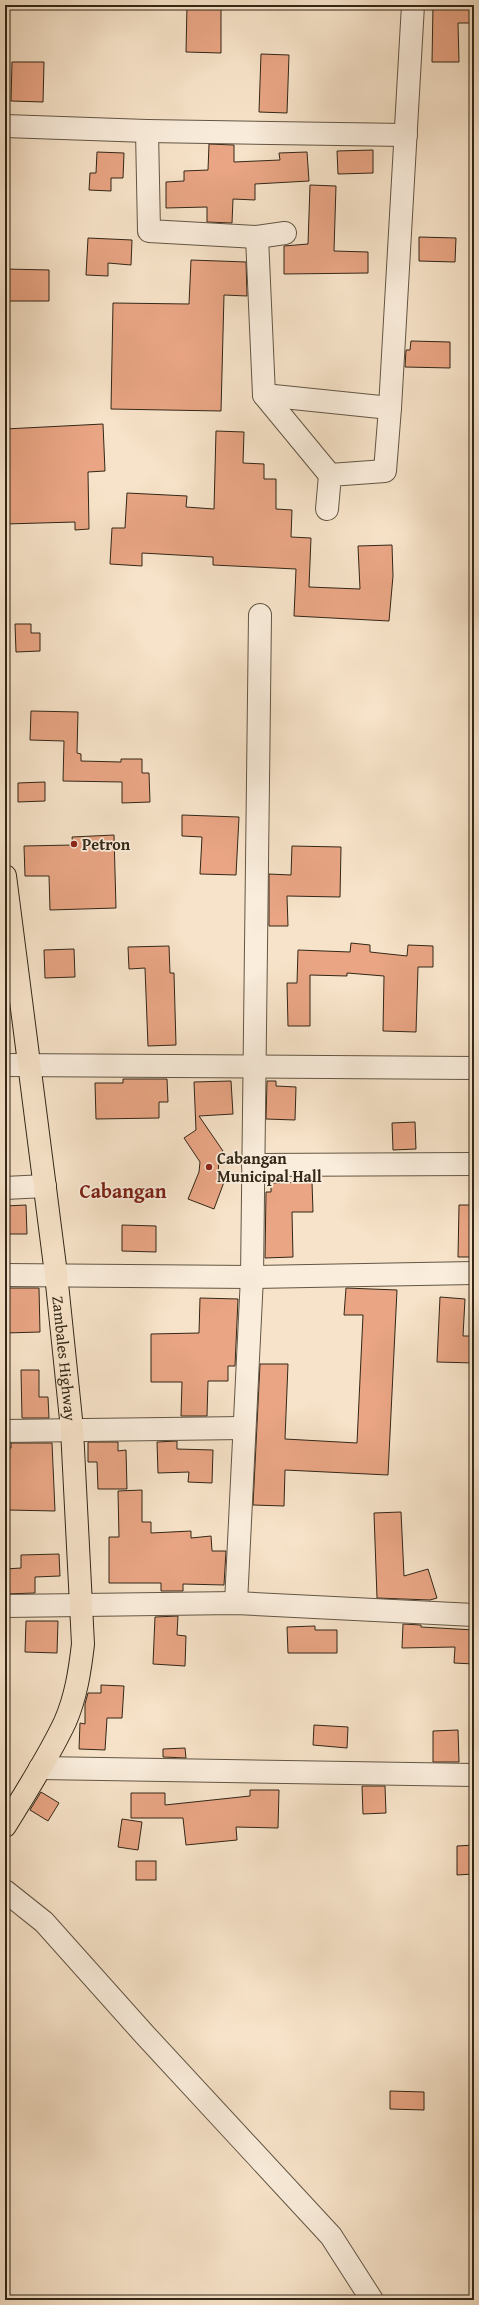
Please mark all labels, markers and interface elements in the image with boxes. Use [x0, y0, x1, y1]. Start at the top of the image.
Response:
place label: Petron [82, 832, 131, 856]
marker: Petron [69, 839, 79, 849]
place label: Cabangan Municipal Hall [217, 1146, 322, 1188]
marker: Cabangan Municipal Hall [204, 1162, 214, 1172]
district label: Cabangan [79, 1176, 167, 1205]
street label: Zambales Highway [46, 1295, 83, 1422]

